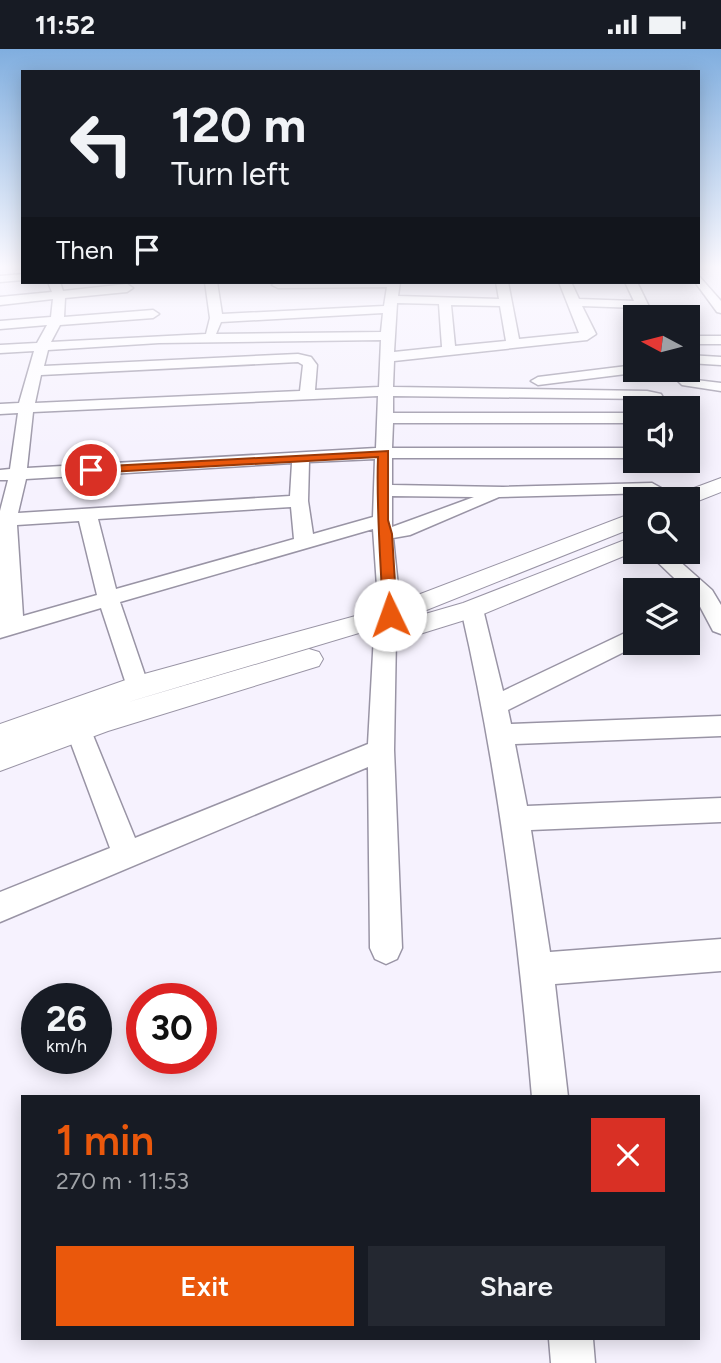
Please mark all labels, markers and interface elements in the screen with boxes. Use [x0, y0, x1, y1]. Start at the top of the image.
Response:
text: 11:52 [35, 9, 95, 41]
text: 120 m [171, 95, 306, 154]
icon: left [56, 98, 147, 189]
text: Turn left [171, 155, 290, 193]
icon: arrive [128, 231, 166, 269]
text: Then [56, 234, 114, 266]
north arrow [623, 305, 700, 381]
map controls [623, 305, 700, 655]
button: sound [623, 396, 700, 473]
pin [61, 440, 121, 500]
icon: arrive [72, 451, 110, 489]
button: search [623, 487, 700, 564]
position arrow [353, 578, 427, 652]
button: layers [623, 578, 700, 655]
speed limit sign: 30 [126, 983, 217, 1074]
text: 26 [46, 998, 87, 1040]
text: km/h [46, 1035, 87, 1057]
text: 1 min [56, 1115, 154, 1166]
button: close [591, 1118, 665, 1192]
text: 270 m · 11:53 [56, 1167, 189, 1195]
button: Exit [56, 1246, 354, 1326]
button: Share [368, 1246, 665, 1326]

